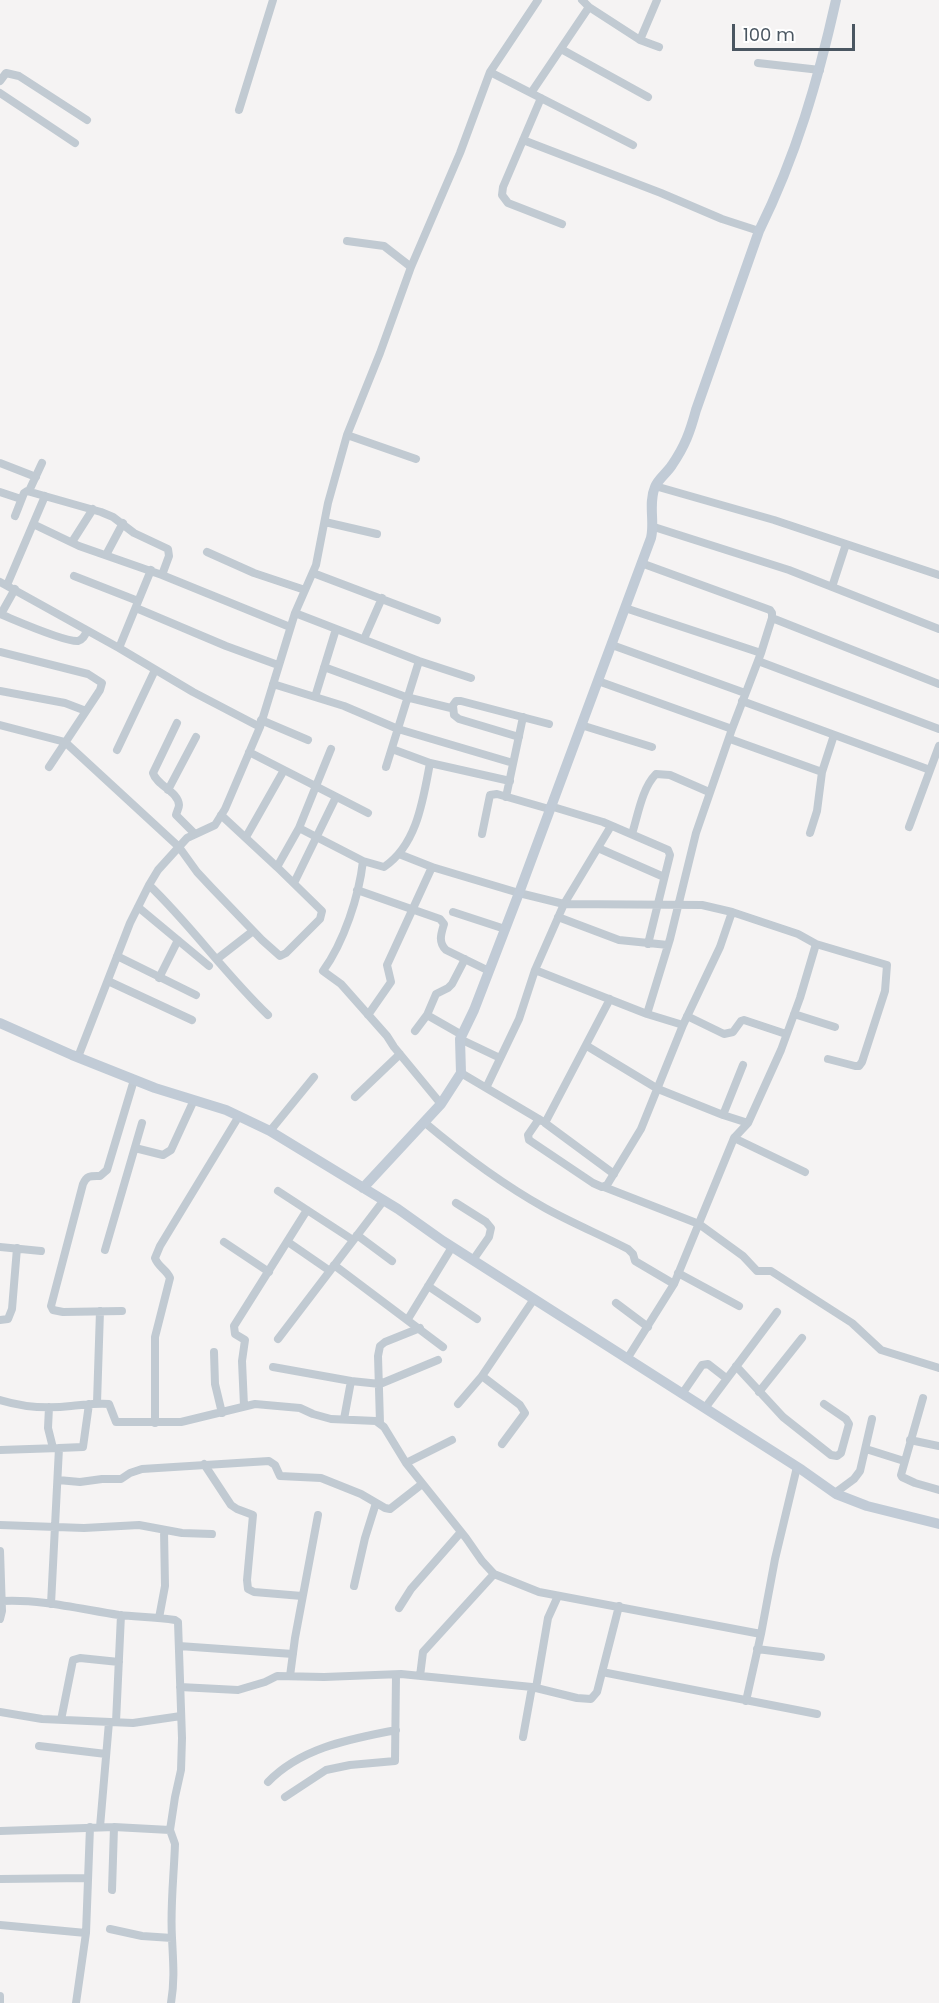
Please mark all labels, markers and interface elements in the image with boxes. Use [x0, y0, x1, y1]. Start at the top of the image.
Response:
scale bar [735, 12, 858, 50]
text: 100 m [743, 22, 795, 47]

